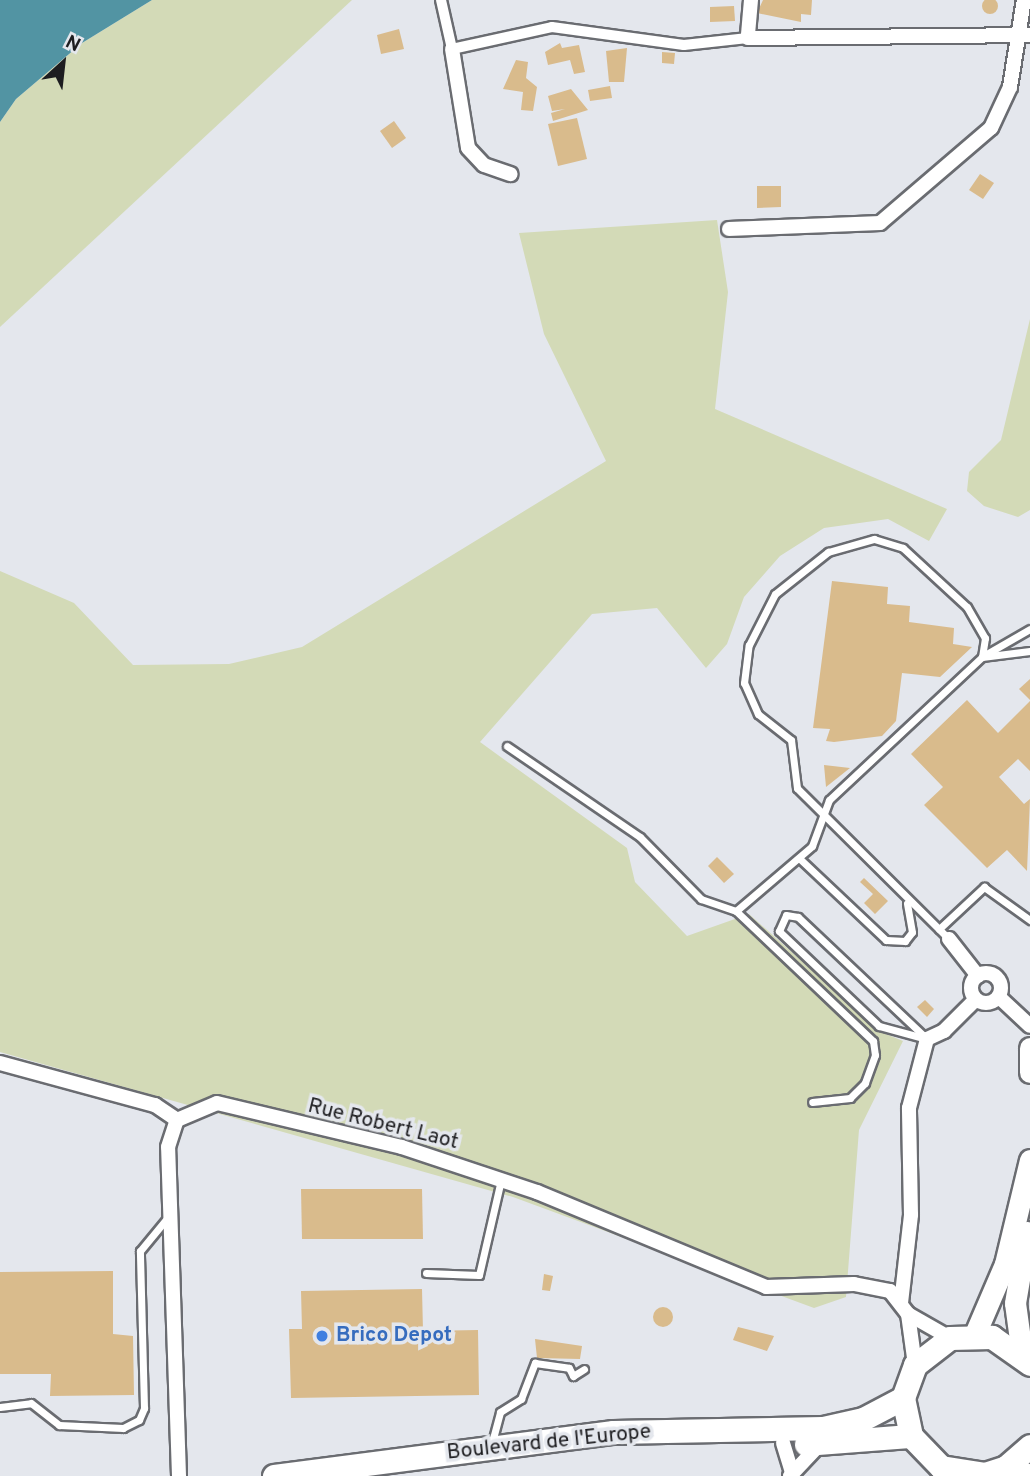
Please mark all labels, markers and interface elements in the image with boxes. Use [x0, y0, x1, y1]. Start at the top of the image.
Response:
north arrow [28, 28, 98, 98]
text: N [61, 30, 84, 58]
street label: Rue Robert Laot [305, 1094, 461, 1156]
place label: Brico Depot [336, 1323, 452, 1349]
marker: Brico Depot [314, 1328, 330, 1344]
street label: Boulevard de l'Europe [446, 1420, 652, 1466]

